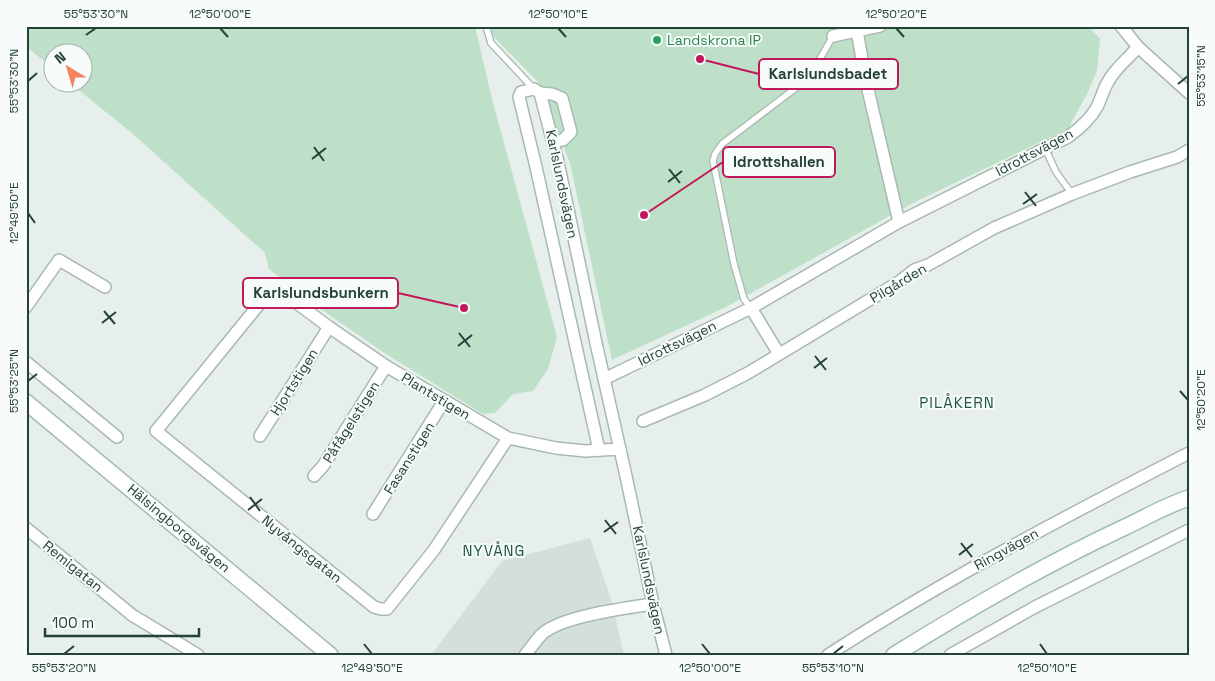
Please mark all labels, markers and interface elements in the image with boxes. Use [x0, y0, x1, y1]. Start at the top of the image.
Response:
text: 55°53'30"N [64, 6, 128, 22]
text: 12°50'00"E [189, 6, 251, 22]
text: 12°50'10"E [528, 6, 588, 22]
text: 12°50'20"E [865, 6, 927, 22]
place label: Landskrona IP [667, 31, 761, 49]
marker: Landskrona IP [651, 34, 663, 46]
north arrow [42, 42, 92, 92]
text: 55°53'15"N [1193, 45, 1209, 107]
text: N [51, 48, 69, 68]
text: 55°53'30"N [6, 49, 22, 113]
callout: Karlslundsbadet [759, 59, 898, 89]
text: Karlslundsbadet [769, 64, 887, 83]
street label: Idrottsvägen [992, 124, 1076, 180]
street label: Karlslundsvägen [542, 128, 582, 240]
callout: Idrottshallen [723, 147, 835, 177]
text: Idrottshallen [733, 152, 825, 171]
text: 12°49'50"E [6, 182, 22, 244]
street label: Pilgården [866, 259, 930, 307]
callout: Karlslundsbunkern [243, 278, 398, 308]
text: Karlslundsbunkern [253, 283, 389, 302]
street label: Idrottsvägen [635, 316, 719, 370]
street label: Hjortstigen [266, 345, 322, 419]
text: 55°53'25"N [6, 349, 22, 413]
street label: Plantstigen [398, 368, 474, 424]
text: 12°50'20"E [1193, 369, 1209, 431]
street label: Påfågelstigen [319, 378, 383, 466]
district label: PILÅKERN [919, 393, 995, 412]
street label: Fasanstigen [380, 418, 438, 498]
street label: Hälsingborgsvägen [124, 480, 234, 576]
street label: Nyvångsgatan [258, 511, 346, 587]
street label: Karlslundsvägen [629, 524, 669, 636]
street label: Ringvägen [971, 524, 1041, 574]
street label: Remigatan [39, 536, 107, 596]
district label: NYVÅNG [463, 541, 525, 560]
scale bar [45, 606, 199, 638]
text: 100 m [52, 613, 94, 632]
text: 55°53'20"N [32, 660, 96, 676]
text: 12°49'50"E [341, 660, 403, 676]
text: 12°50'00"E [679, 660, 741, 676]
text: 55°53'10"N [802, 660, 864, 676]
text: 12°50'10"E [1017, 660, 1077, 676]

